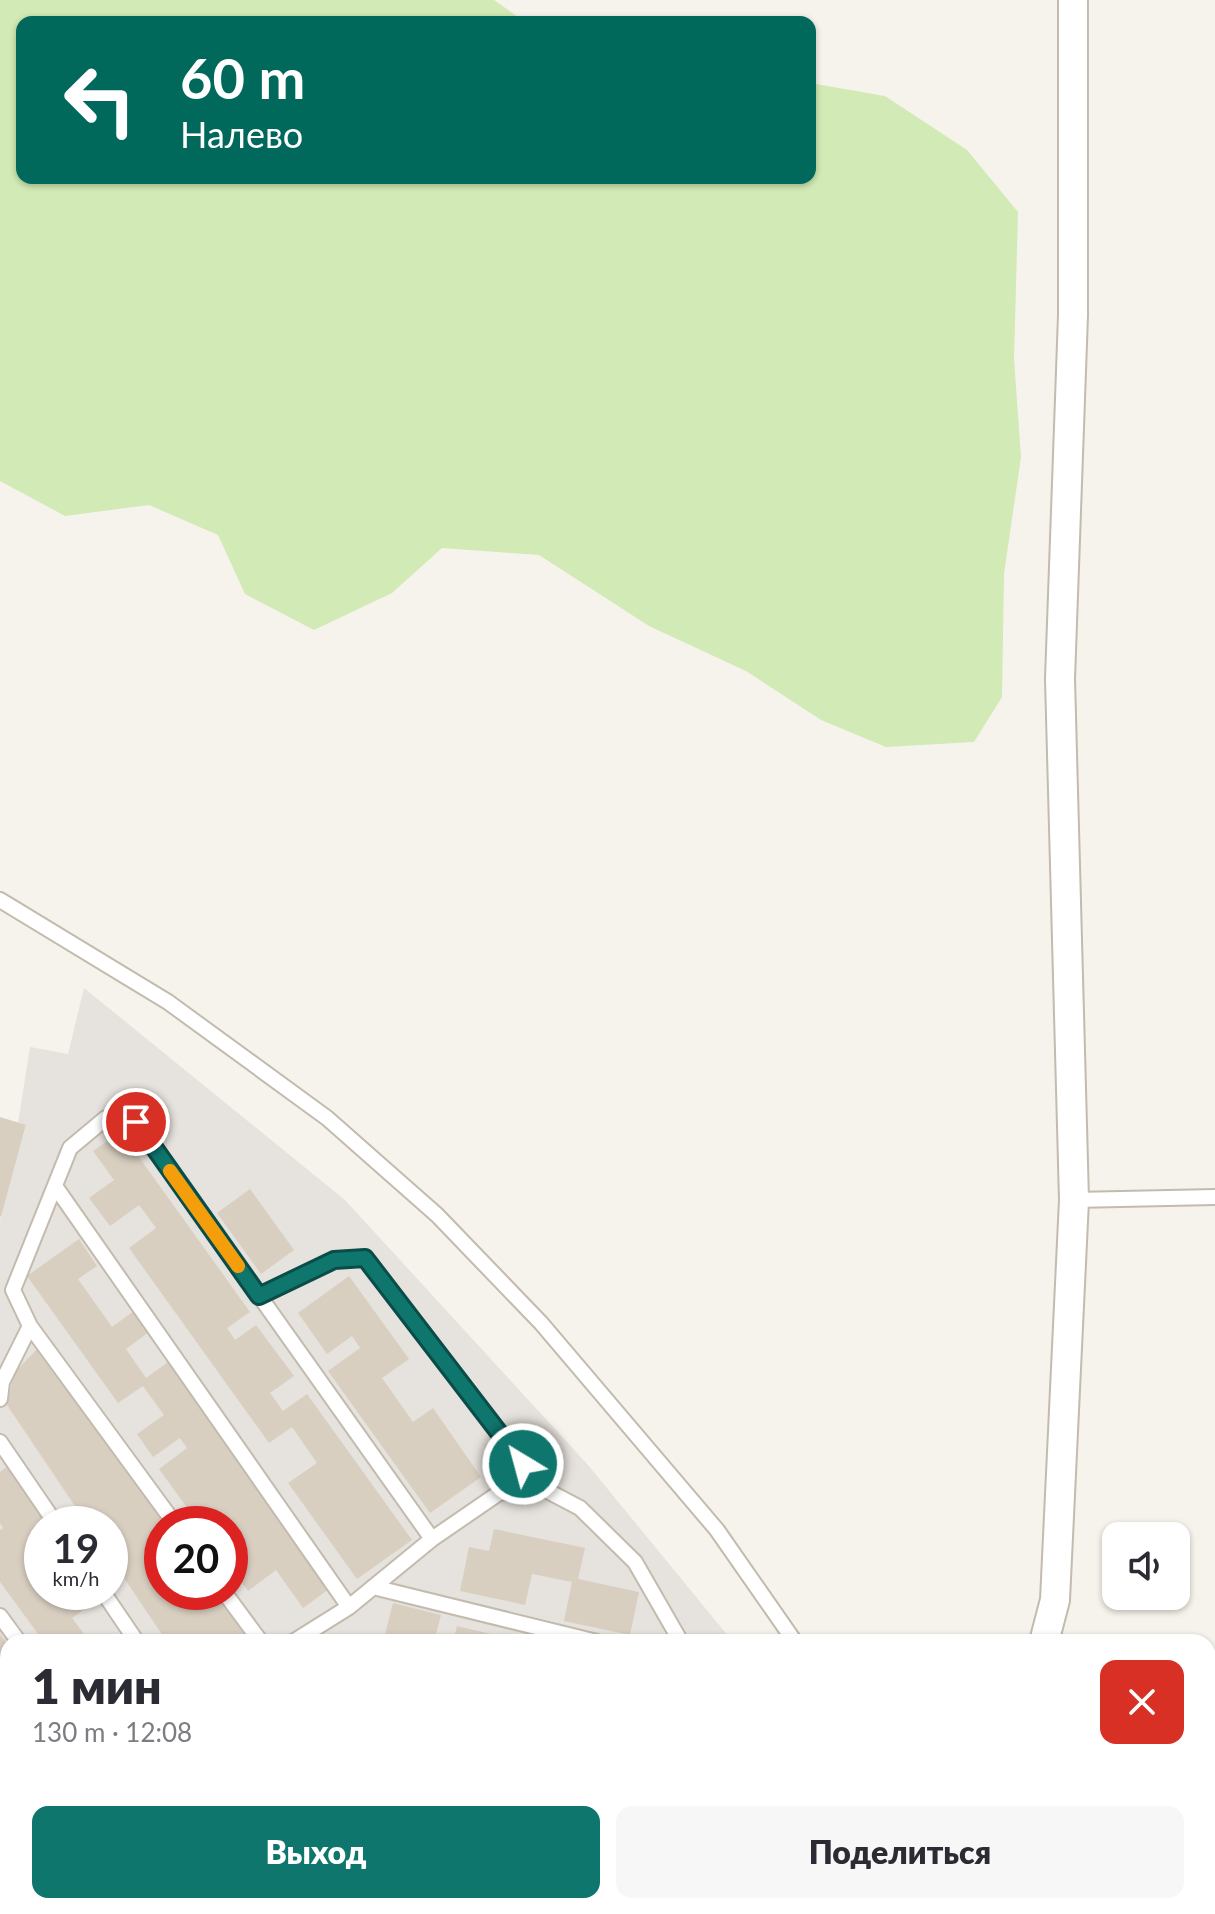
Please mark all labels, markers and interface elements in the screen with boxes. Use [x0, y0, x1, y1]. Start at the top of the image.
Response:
text: 60 m [180, 44, 305, 111]
icon: left [48, 48, 152, 152]
text: Налево [180, 112, 303, 156]
pin [102, 1088, 170, 1156]
icon: arrive [114, 1100, 158, 1144]
position arrow [481, 1422, 565, 1506]
speed limit sign: 20 [144, 1506, 248, 1610]
map controls [1102, 1522, 1190, 1610]
button: sound [1102, 1522, 1190, 1610]
text: 19 [53, 1524, 99, 1572]
text: km/h [53, 1566, 99, 1590]
text: 1 мин [32, 1657, 162, 1714]
button: close [1100, 1660, 1184, 1744]
text: 130 m · 12:08 [32, 1716, 192, 1748]
button: Выход [32, 1806, 600, 1898]
button: Поделиться [616, 1806, 1184, 1898]

